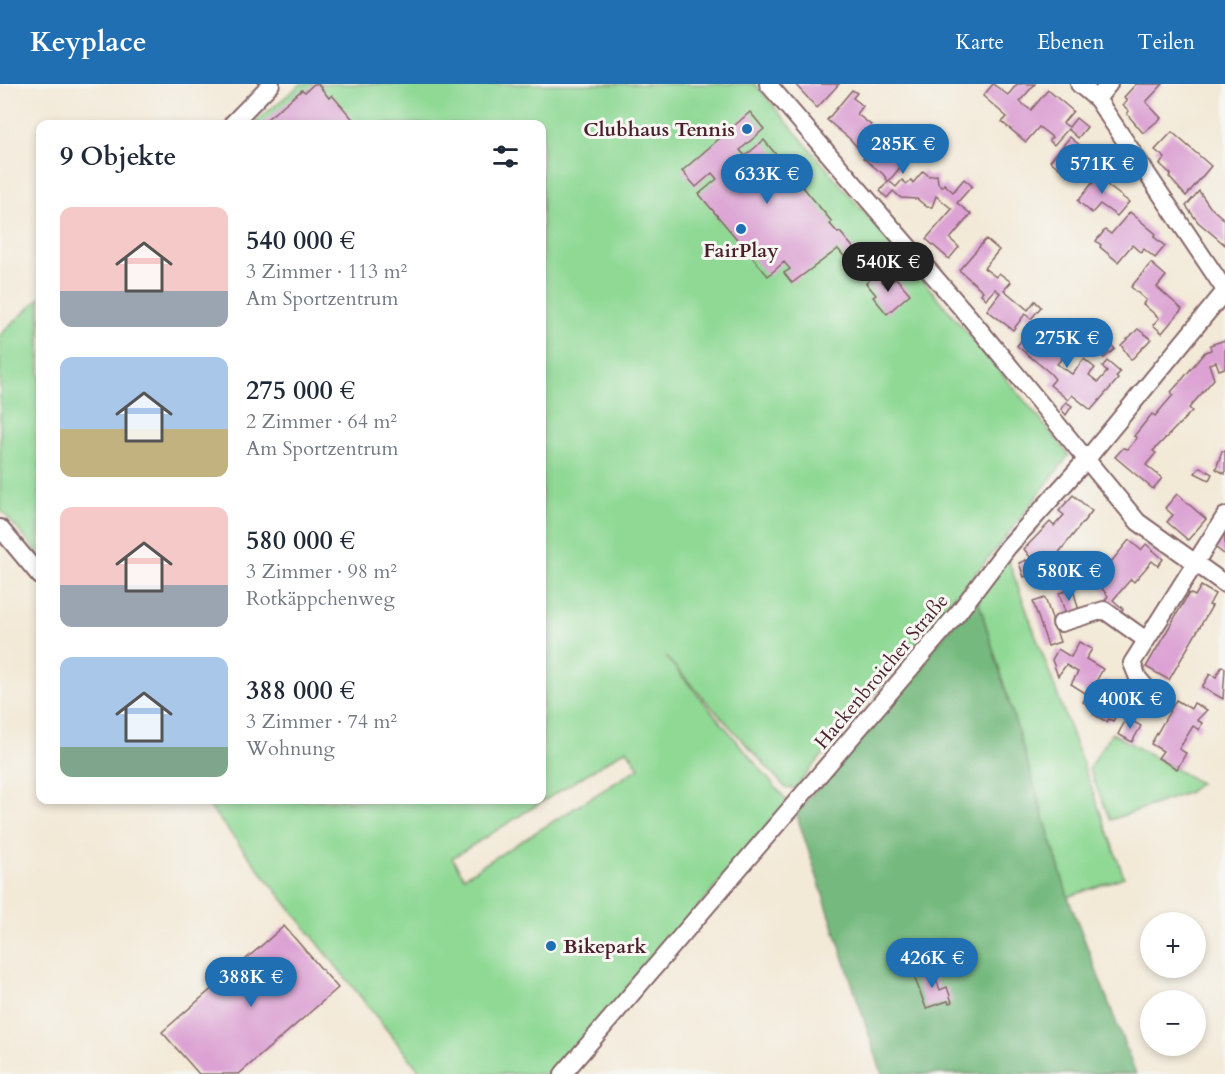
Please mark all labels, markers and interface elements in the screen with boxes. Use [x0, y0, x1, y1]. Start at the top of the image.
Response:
text: Keyplace [30, 23, 147, 61]
text: Karte [956, 28, 1004, 57]
text: Ebenen [1037, 28, 1104, 57]
text: Teilen [1137, 28, 1195, 57]
place label: Clubhaus Tennis [583, 116, 735, 143]
marker: Clubhaus Tennis [740, 122, 754, 136]
pin: 285K € [854, 124, 952, 175]
text: 285K € [871, 130, 935, 157]
text: 9 Objekte [60, 139, 176, 174]
icon: filters [489, 140, 522, 173]
pin: 571K € [1053, 144, 1151, 195]
text: 571K € [1070, 150, 1134, 177]
pin: 633K € [718, 154, 816, 205]
text: 633K € [735, 160, 799, 187]
marker: FairPlay [734, 222, 748, 236]
text: 540 000 € [246, 223, 355, 258]
icon: home [108, 231, 180, 303]
place label: FairPlay [703, 237, 779, 264]
pin: 540K € [839, 242, 937, 293]
text: 540K € [856, 248, 920, 275]
text: 3 Zimmer · 113 m² [246, 258, 407, 285]
text: Am Sportzentrum [246, 285, 399, 312]
pin: 275K € [1018, 318, 1116, 369]
text: 275K € [1035, 324, 1099, 351]
text: 275 000 € [246, 373, 355, 408]
icon: home [108, 381, 180, 453]
text: 2 Zimmer · 64 m² [246, 408, 397, 435]
text: Am Sportzentrum [246, 435, 399, 462]
text: 580 000 € [246, 523, 355, 558]
icon: home [108, 531, 180, 603]
pin: 580K € [1020, 551, 1118, 602]
text: 580K € [1037, 557, 1101, 584]
text: 3 Zimmer · 98 m² [246, 558, 397, 585]
text: Rotkäppchenweg [246, 585, 395, 612]
street label: Hackenbroicher Straße [808, 588, 954, 755]
text: 388 000 € [246, 673, 355, 708]
pin: 400K € [1081, 679, 1179, 730]
icon: home [108, 681, 180, 753]
text: 400K € [1098, 685, 1162, 712]
text: 3 Zimmer · 74 m² [246, 708, 397, 735]
text: Wohnung [246, 735, 335, 762]
map controls [1140, 912, 1206, 1056]
button: + [1140, 912, 1206, 978]
place label: Bikepark [563, 933, 647, 960]
pin: 426K € [883, 938, 981, 989]
marker: Bikepark [544, 939, 558, 953]
text: 426K € [900, 944, 964, 971]
pin: 388K € [202, 957, 300, 1008]
text: 388K € [219, 963, 283, 990]
button: − [1140, 990, 1206, 1056]

